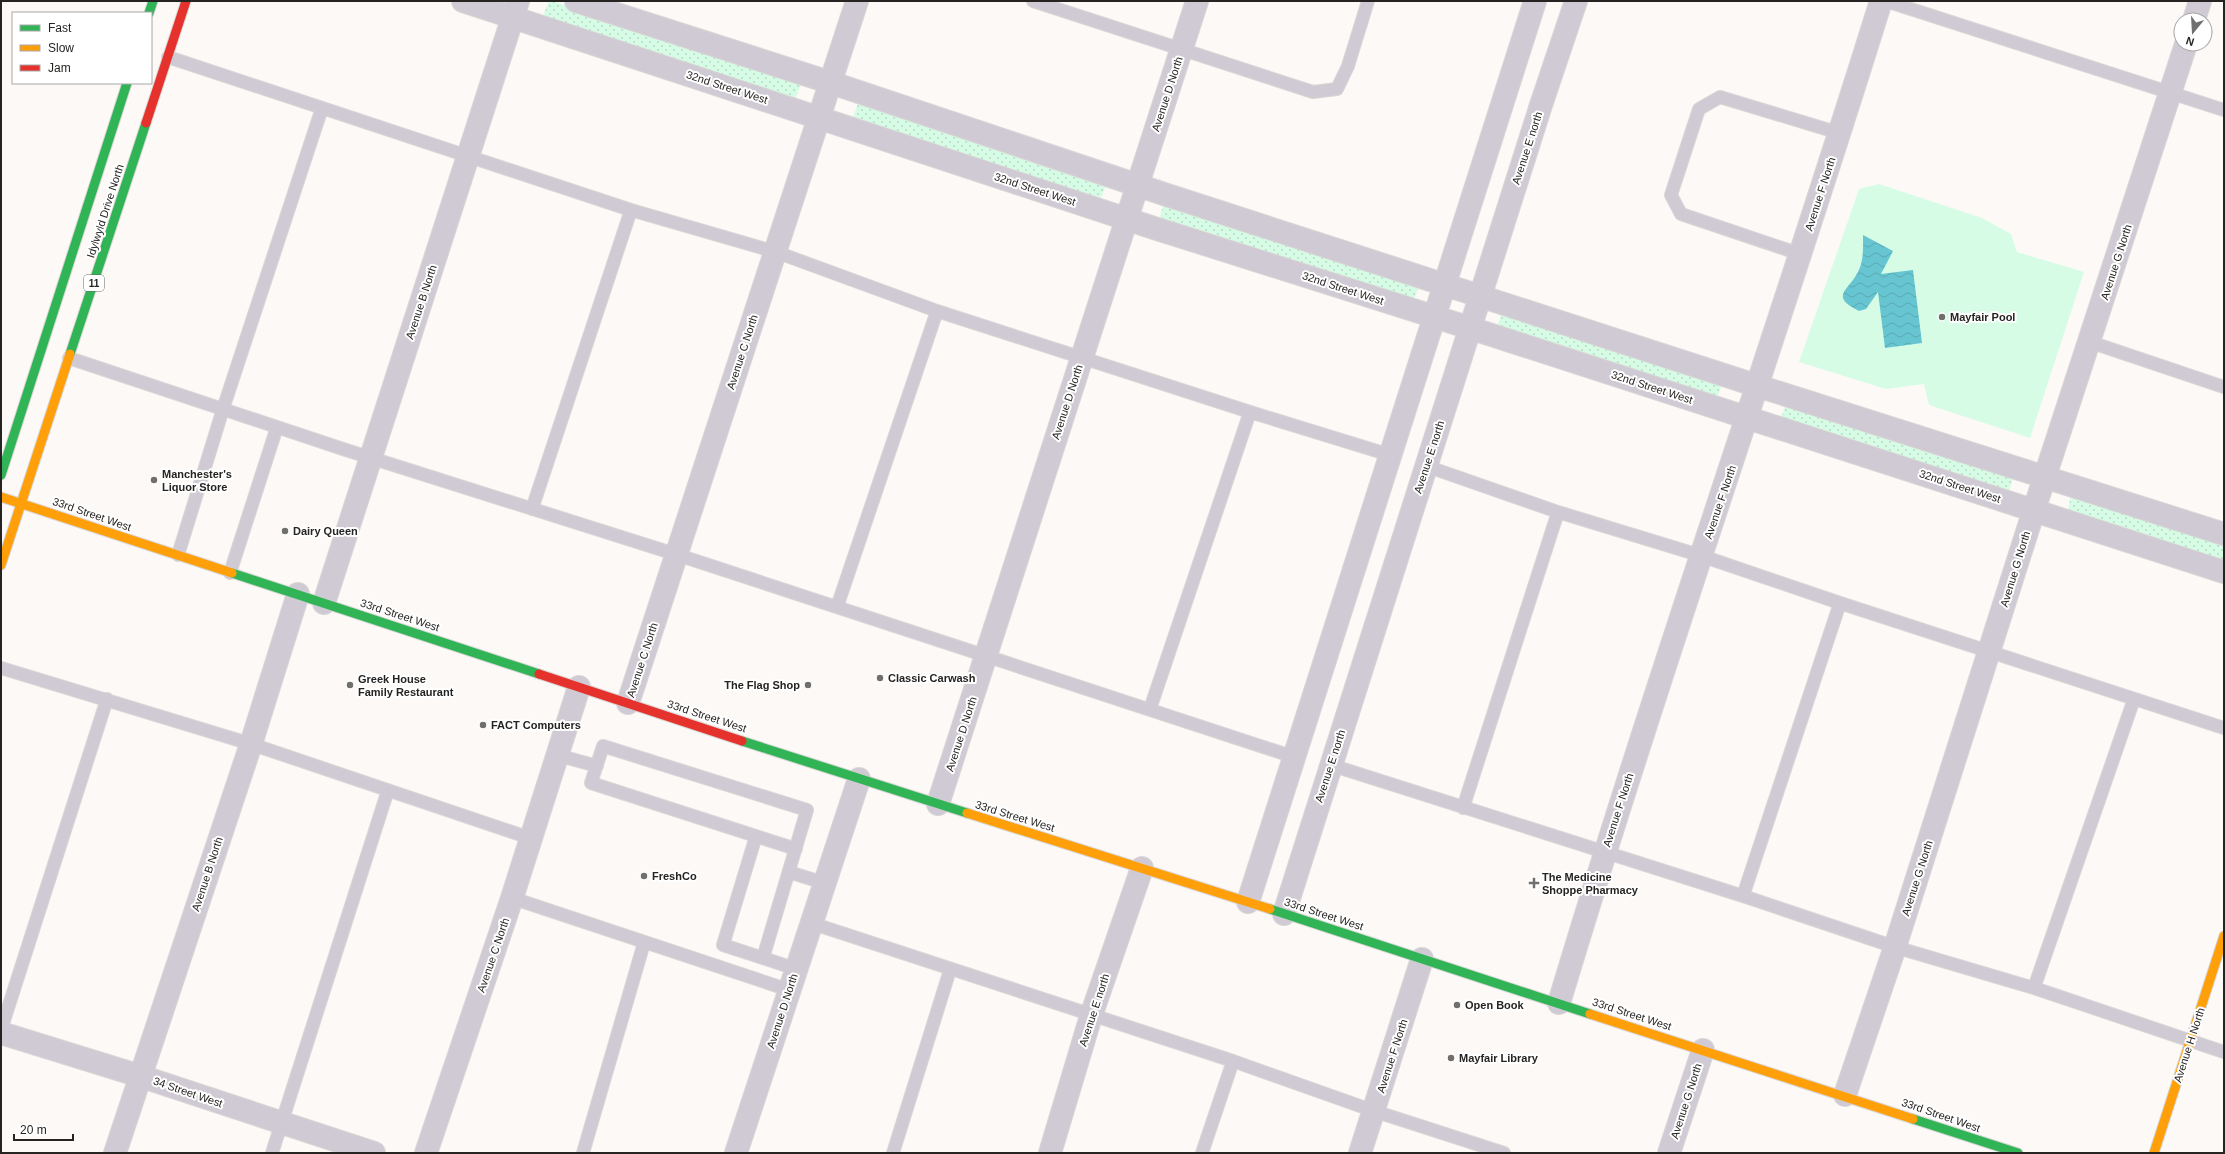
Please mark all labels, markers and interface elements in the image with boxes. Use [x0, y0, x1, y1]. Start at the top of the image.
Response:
legend [12, 12, 152, 84]
north arrow [2173, 12, 2213, 52]
text: Fast [48, 21, 72, 35]
text: N [2184, 35, 2196, 48]
text: Slow [48, 41, 74, 55]
street label: Avenue D North [1149, 55, 1185, 133]
text: Jam [48, 61, 71, 75]
street label: 32nd Street West [685, 68, 769, 106]
street label: Avenue E north [1510, 110, 1544, 186]
street label: Avenue F North [1802, 156, 1838, 232]
street label: Idylwyld Drive North [84, 163, 126, 259]
street label: 32nd Street West [993, 170, 1077, 208]
street label: Avenue G North [2098, 223, 2134, 301]
street label: Avenue B North [403, 263, 439, 341]
street label: 32nd Street West [1301, 269, 1385, 307]
road number: 11 [84, 275, 104, 291]
place label: Mayfair Pool [1950, 311, 2015, 323]
marker: Mayfair Pool [1937, 312, 1947, 322]
street label: Avenue C North [724, 313, 760, 391]
street label: Avenue D North [1049, 363, 1085, 441]
street label: 32nd Street West [1610, 368, 1694, 406]
street label: Avenue E north [1412, 419, 1446, 495]
street label: Avenue F North [1702, 464, 1738, 540]
street label: 32nd Street West [1918, 467, 2002, 505]
place label: Manchester's Liquor Store [162, 468, 232, 493]
marker: Manchester's Liquor Store [149, 475, 159, 485]
street label: 33rd Street West [51, 495, 133, 533]
place label: Dairy Queen [293, 525, 358, 537]
marker: Dairy Queen [280, 526, 290, 536]
street label: Avenue G North [1998, 530, 2032, 608]
street label: 33rd Street West [359, 597, 441, 633]
street label: Avenue C North [624, 621, 660, 699]
place label: Classic Carwash [888, 672, 976, 684]
place label: Greek House Family Restaurant [358, 673, 454, 698]
marker: Classic Carwash [875, 673, 885, 683]
place label: The Flag Shop [724, 679, 800, 691]
marker: Greek House Family Restaurant [345, 680, 355, 690]
marker: The Flag Shop [803, 680, 813, 690]
street label: Avenue D North [943, 695, 979, 773]
street label: 33rd Street West [666, 698, 748, 734]
place label: FACT Computers [491, 719, 581, 731]
marker: FACT Computers [478, 720, 488, 730]
street label: Avenue E north [1313, 728, 1347, 804]
street label: Avenue F North [1600, 772, 1636, 848]
street label: 33rd Street West [974, 798, 1056, 834]
street label: Avenue B North [189, 835, 225, 913]
street label: Avenue G North [1899, 839, 1935, 917]
place label: FreshCo [652, 870, 697, 882]
marker: FreshCo [639, 871, 649, 881]
place label: The Medicine Shoppe Pharmacy [1542, 871, 1639, 896]
marker: The Medicine Shoppe Pharmacy [1529, 878, 1539, 888]
street label: 33rd Street West [1283, 896, 1365, 932]
street label: Avenue C North [475, 916, 511, 994]
street label: Avenue D North [764, 972, 800, 1050]
street label: Avenue E north [1077, 972, 1111, 1048]
street label: 33rd Street West [1591, 996, 1673, 1032]
place label: Open Book [1465, 999, 1525, 1011]
marker: Open Book [1452, 1000, 1462, 1010]
street label: Avenue H North [2171, 1006, 2207, 1084]
street label: Avenue F North [1374, 1018, 1410, 1094]
place label: Mayfair Library [1459, 1052, 1539, 1064]
marker: Mayfair Library [1446, 1053, 1456, 1063]
street label: Avenue G North [1668, 1062, 1704, 1140]
street label: 34 Street West [152, 1075, 224, 1109]
street label: 33rd Street West [1900, 1096, 1982, 1134]
scale bar [14, 1116, 73, 1142]
text: 20 m [20, 1123, 47, 1137]

